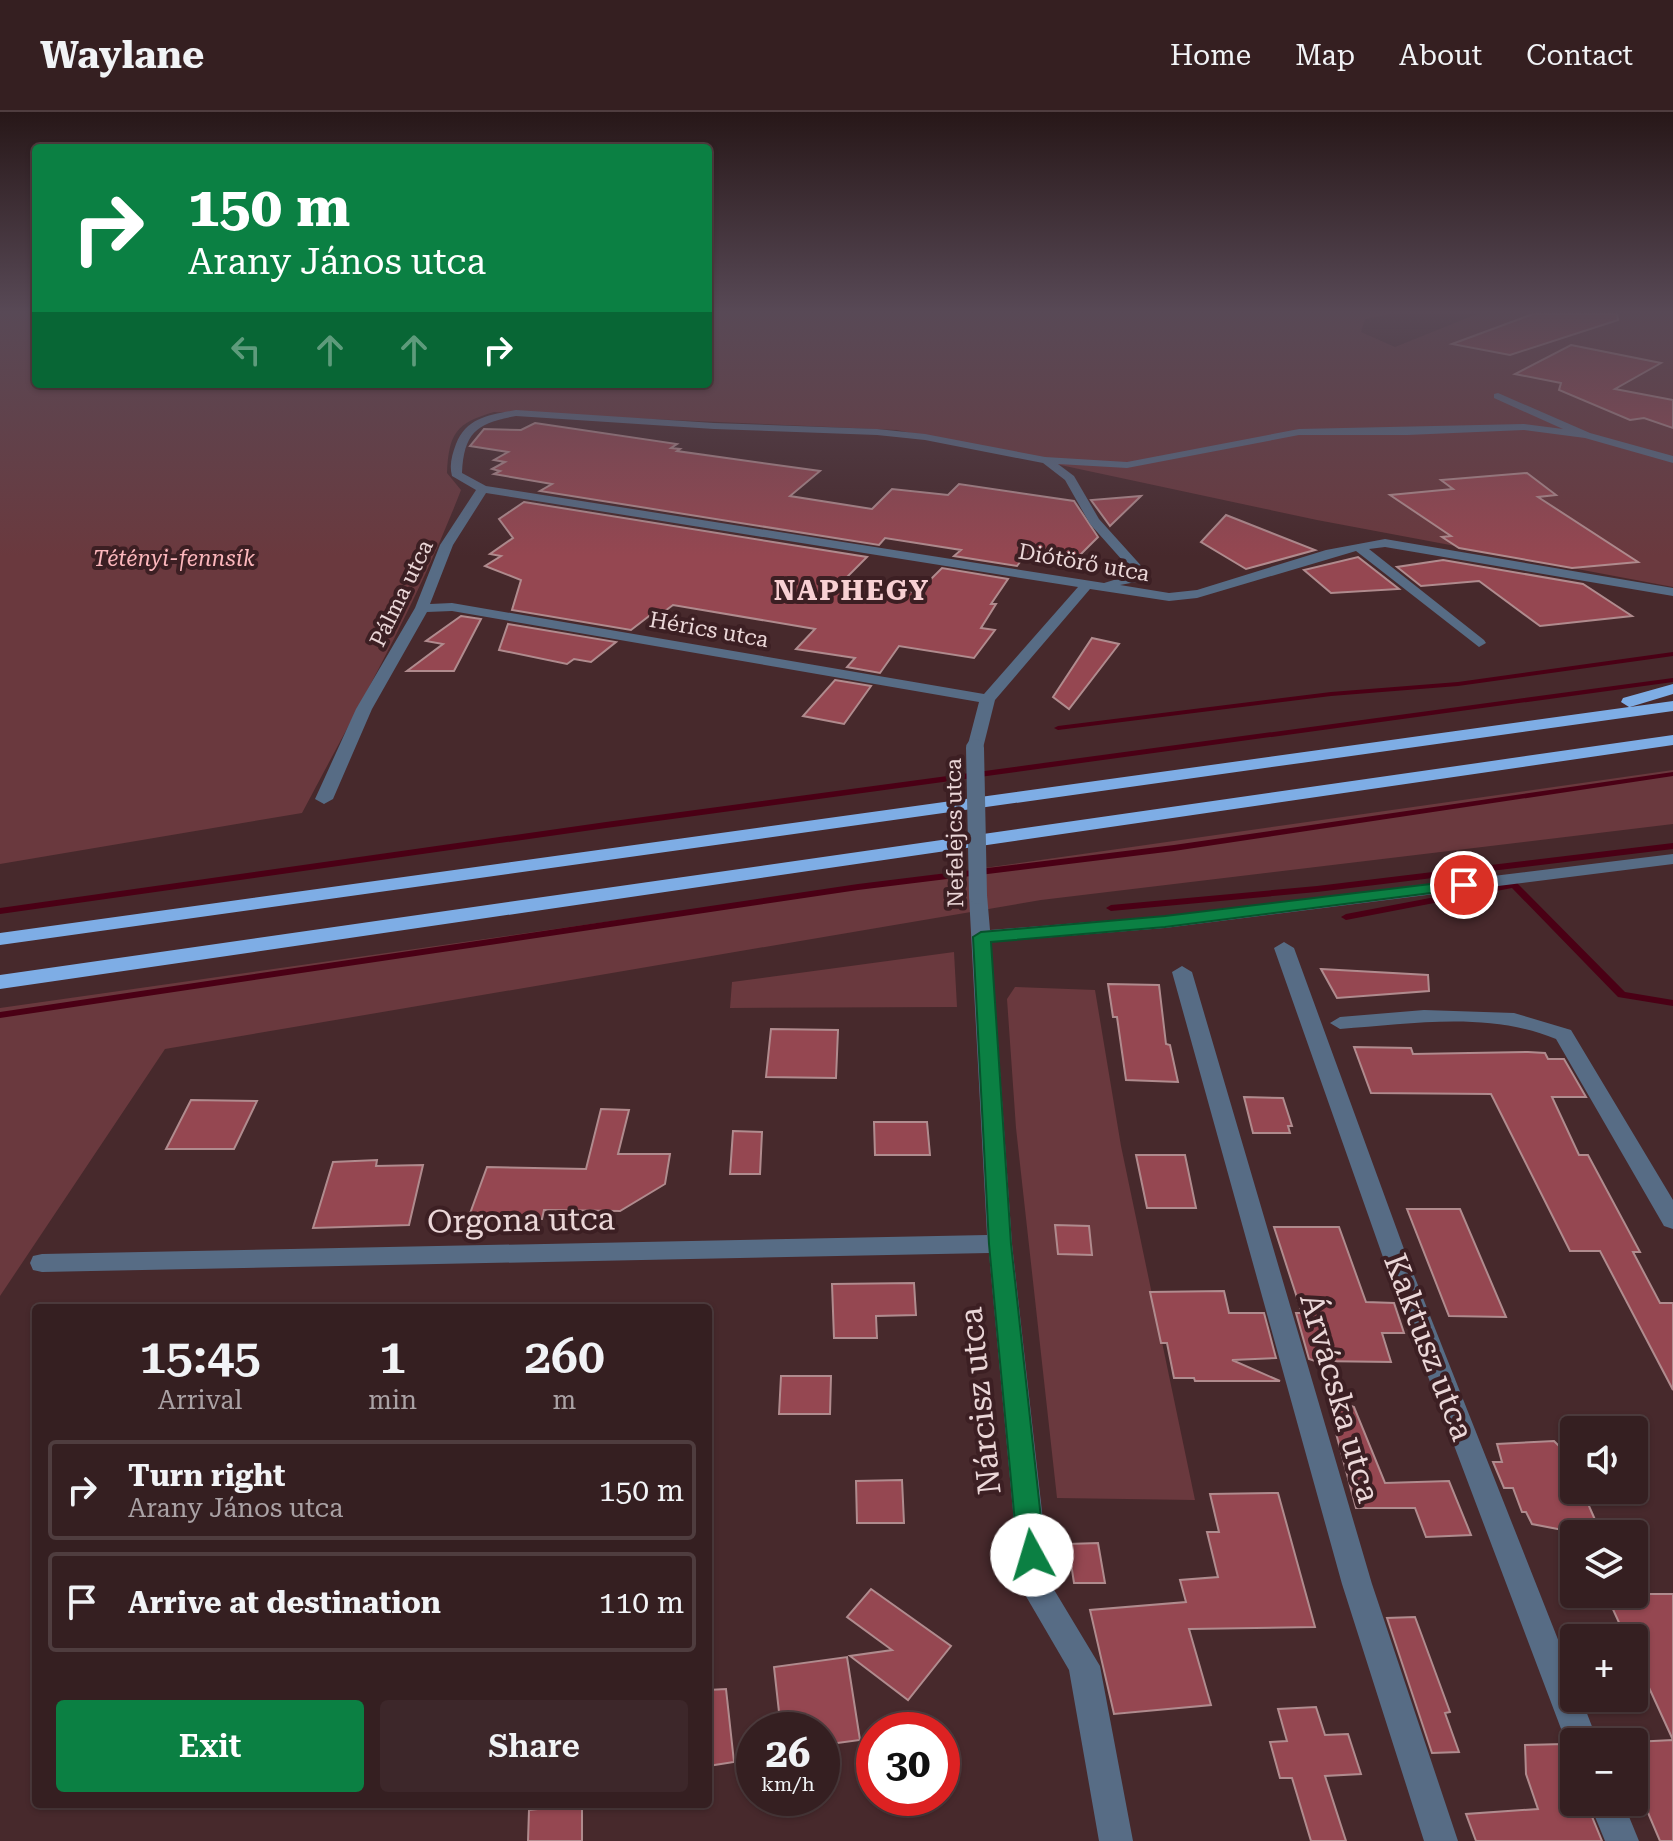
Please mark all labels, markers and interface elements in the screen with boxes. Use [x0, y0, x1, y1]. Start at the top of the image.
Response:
text: Waylane [40, 33, 204, 77]
text: Home [1170, 39, 1251, 72]
text: Map [1295, 39, 1355, 72]
text: About [1399, 39, 1482, 72]
text: Contact [1526, 39, 1633, 72]
text: 150 m [188, 174, 350, 240]
icon: right [56, 176, 160, 280]
text: Arany János utca [188, 241, 486, 283]
icon: left [224, 328, 268, 372]
icon: ahead [308, 328, 352, 372]
icon: ahead [392, 328, 436, 372]
icon: right [476, 328, 520, 372]
street label: Pálma utca [365, 536, 438, 651]
street label: Diótörő utca [1016, 539, 1152, 586]
park label: Tétényi-fennsík [93, 546, 255, 571]
district label: NAPHEGY [774, 574, 930, 607]
street label: Hérics utca [647, 607, 771, 652]
street label: Nefelejcs utca [941, 758, 968, 908]
pin [1430, 851, 1498, 919]
icon: arrive [1442, 863, 1486, 907]
street label: Orgona utca [427, 1199, 615, 1241]
street label: Kaktusz utca [1376, 1248, 1482, 1446]
street label: Árvácska utca [1292, 1289, 1388, 1507]
street label: Nárcisz utca [951, 1305, 1009, 1497]
text: 15:45 [139, 1329, 261, 1385]
text: 1 [379, 1329, 406, 1385]
text: 260 [524, 1329, 605, 1385]
text: Arrival [158, 1385, 242, 1415]
text: min [368, 1385, 417, 1415]
text: m [553, 1385, 576, 1415]
map controls [1560, 1416, 1648, 1816]
button: sound [1560, 1416, 1648, 1504]
text: Turn right [128, 1458, 285, 1493]
icon: right [60, 1468, 104, 1512]
text: 150 m [599, 1473, 684, 1508]
text: Arany János utca [128, 1493, 343, 1523]
position arrow [990, 1513, 1074, 1597]
button: layers [1560, 1520, 1648, 1608]
icon: arrive [60, 1580, 104, 1624]
text: Arrive at destination [128, 1585, 441, 1620]
text: 110 m [599, 1585, 684, 1620]
button: + [1560, 1624, 1648, 1712]
button: Exit [56, 1700, 364, 1792]
button: Share [380, 1700, 688, 1792]
speed limit sign: 30 [856, 1712, 960, 1816]
button: − [1560, 1728, 1648, 1816]
text: 26 [766, 1730, 810, 1777]
text: km/h [761, 1772, 815, 1796]

